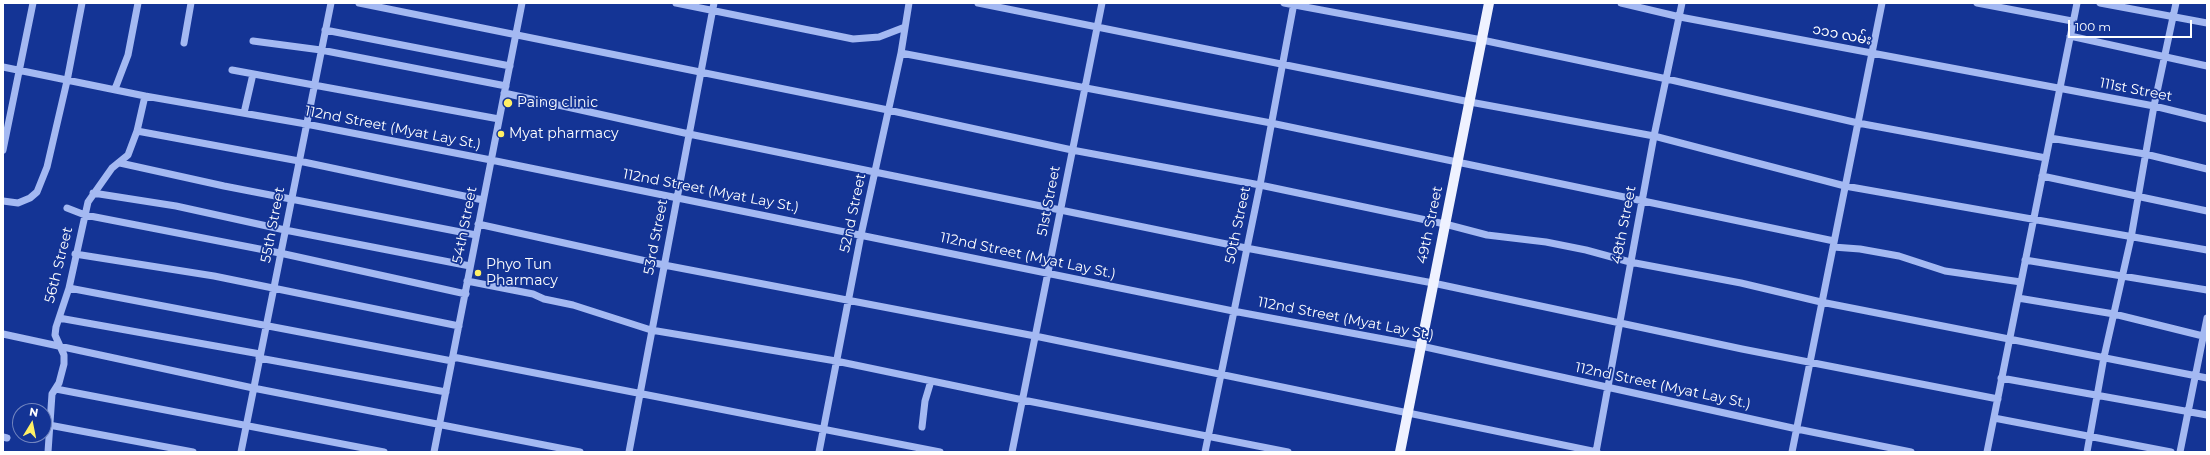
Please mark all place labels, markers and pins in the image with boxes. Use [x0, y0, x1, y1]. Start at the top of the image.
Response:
place label: Paing clinic [517, 95, 598, 111]
marker: Paing clinic [502, 97, 514, 109]
place label: Myat pharmacy [509, 126, 619, 142]
marker: Myat pharmacy [496, 129, 506, 139]
place label: Phyo Tun Pharmacy [486, 257, 558, 290]
marker: Phyo Tun Pharmacy [473, 268, 483, 278]

